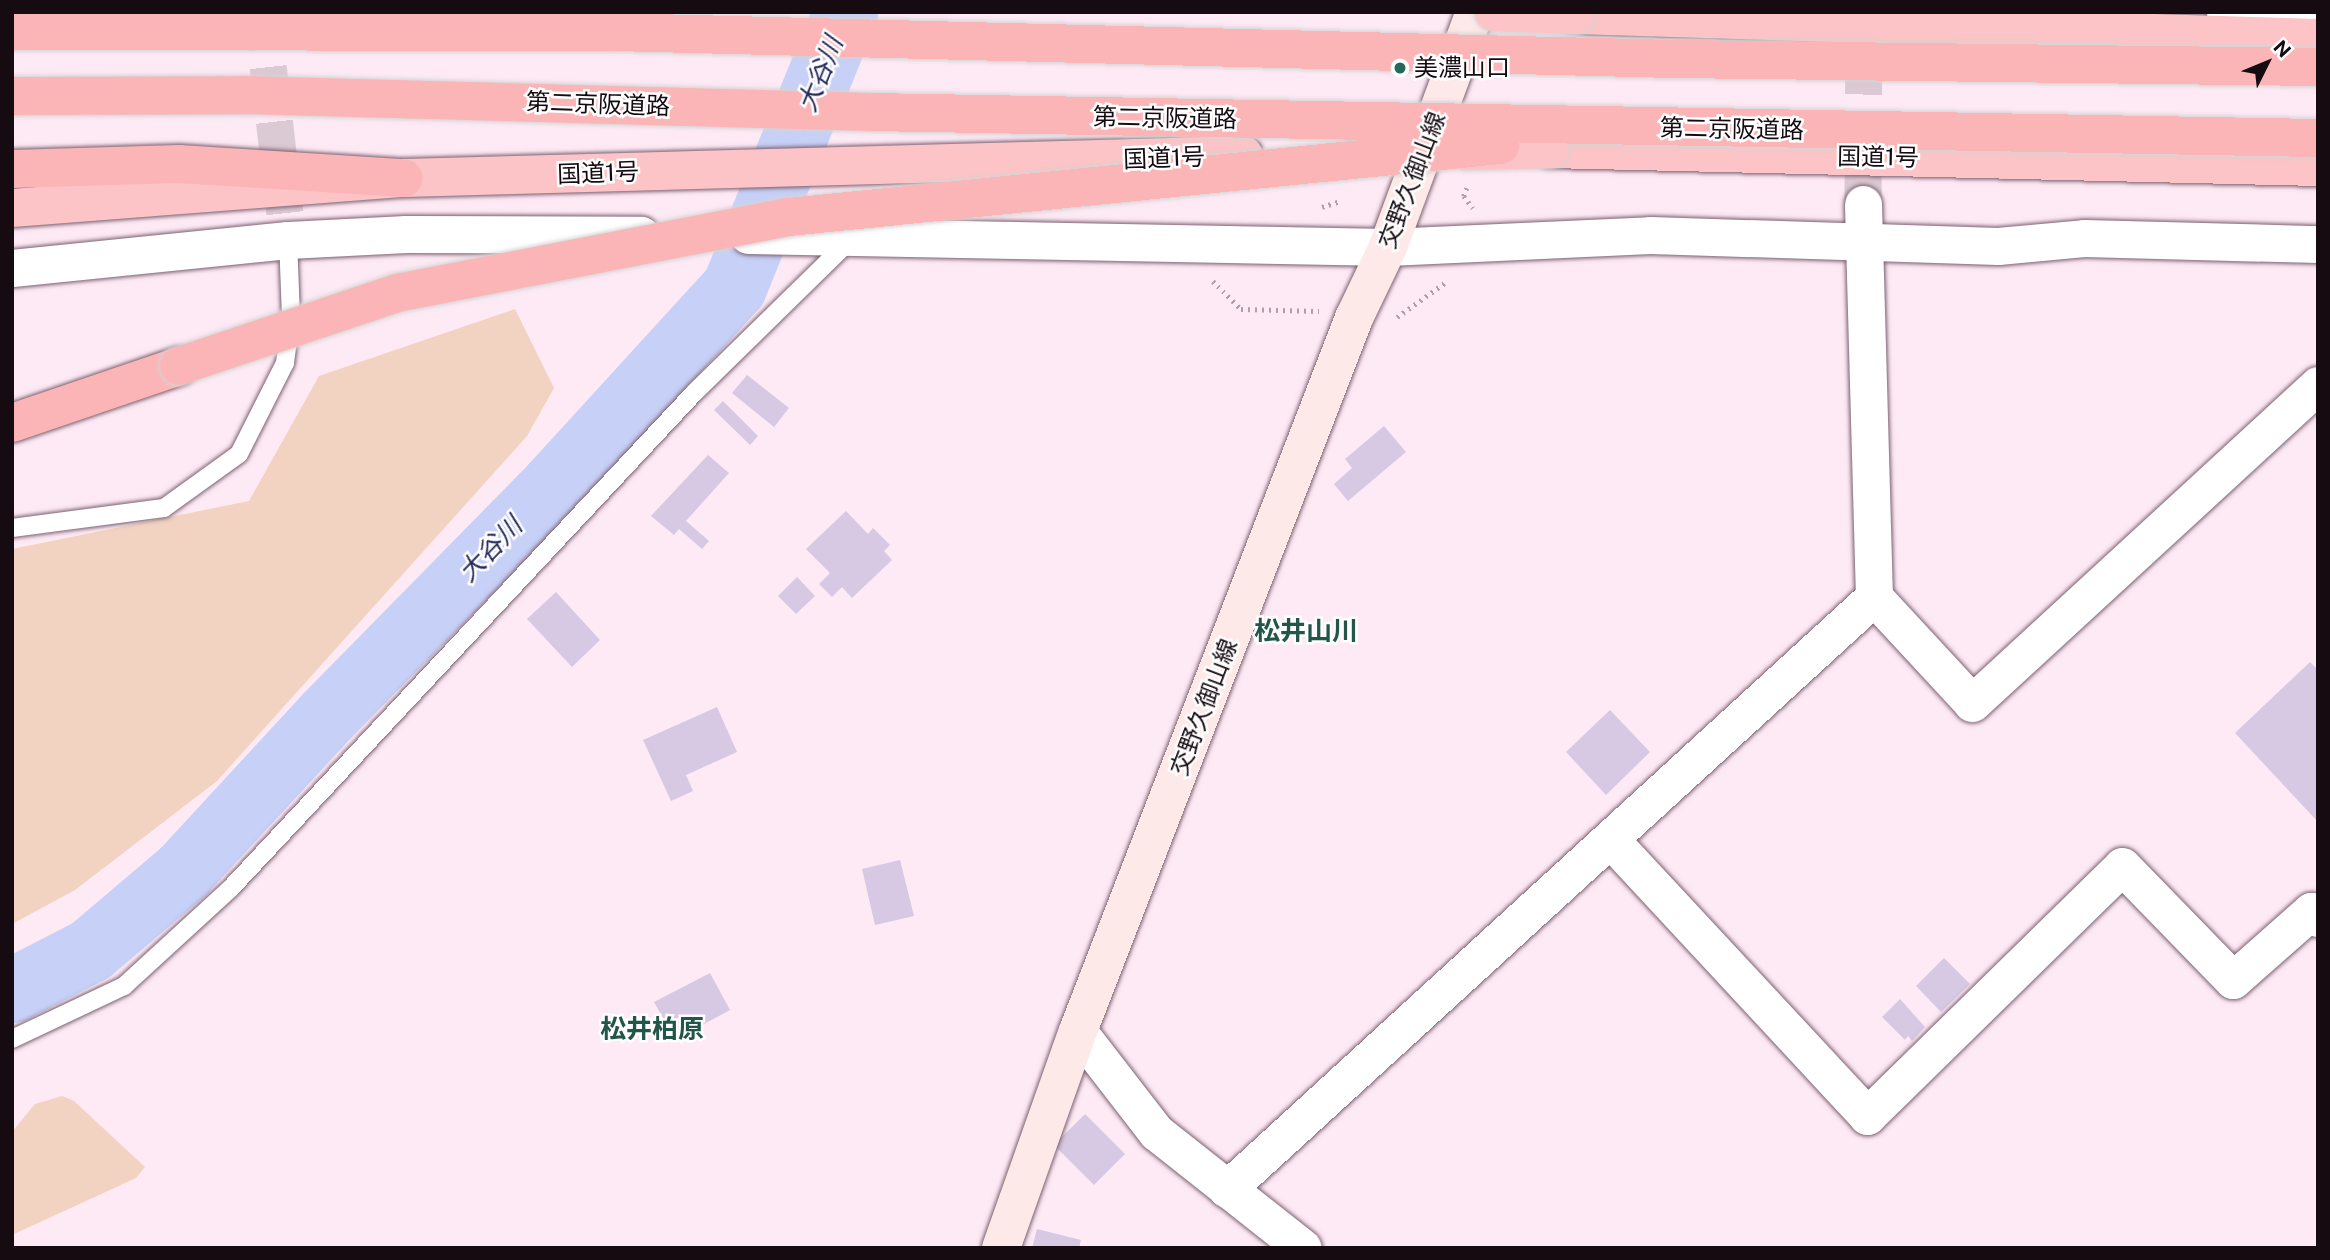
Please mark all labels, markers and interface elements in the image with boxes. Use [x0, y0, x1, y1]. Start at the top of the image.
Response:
north arrow [2232, 28, 2302, 98]
water label: 大谷川 [791, 32, 849, 116]
text: N [2269, 36, 2295, 62]
place label: 美濃山口 [1414, 54, 1510, 82]
marker: 美濃山口 [1392, 60, 1408, 76]
street label: 第二京阪道路 [526, 87, 670, 121]
street label: 第二京阪道路 [1093, 102, 1237, 134]
street label: 交野久御山線 [1373, 108, 1451, 252]
street label: 第二京阪道路 [1660, 113, 1804, 145]
street label: 国道1号 [1123, 142, 1205, 174]
street label: 国道1号 [1837, 142, 1919, 172]
street label: 国道1号 [557, 157, 639, 189]
water label: 大谷川 [452, 510, 528, 588]
district label: 松井山川 [1254, 615, 1358, 647]
street label: 交野久御山線 [1165, 635, 1243, 779]
district label: 松井柏原 [600, 1013, 704, 1045]

